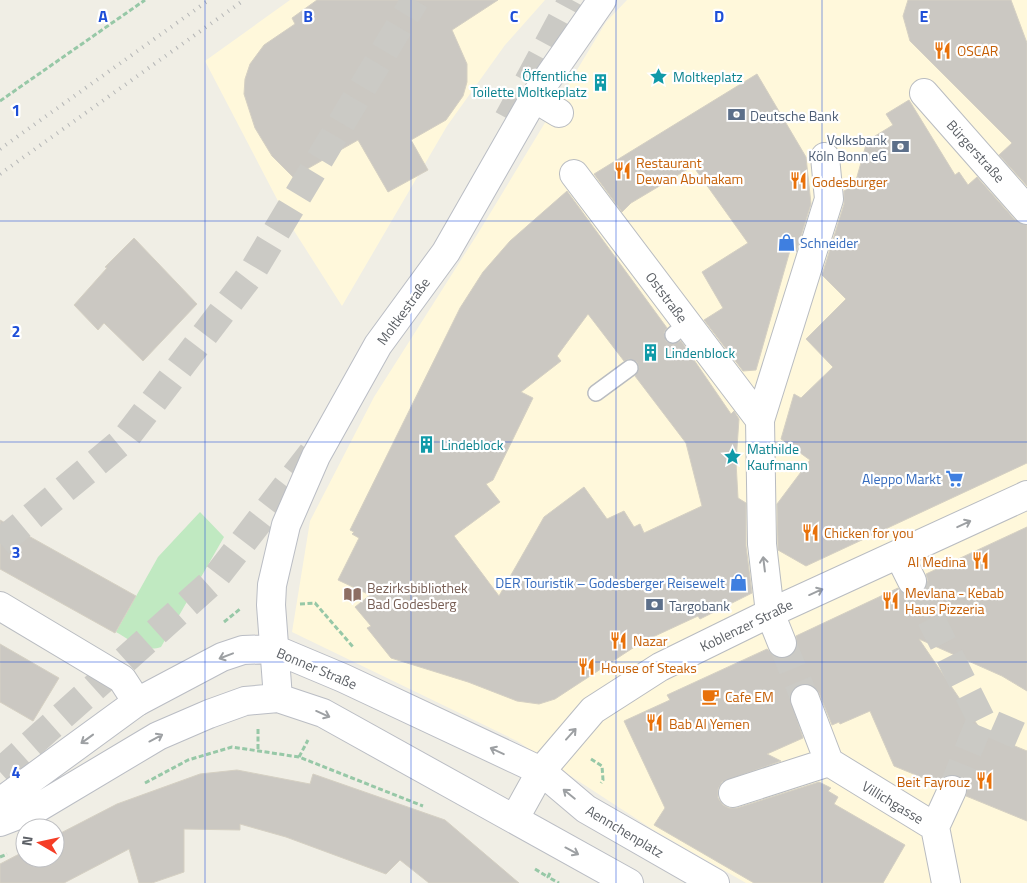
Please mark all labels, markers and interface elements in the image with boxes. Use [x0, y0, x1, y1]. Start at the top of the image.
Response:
text: A [98, 4, 108, 28]
text: B [303, 4, 313, 28]
text: C [510, 4, 519, 28]
text: D [714, 4, 724, 28]
text: E [920, 4, 929, 28]
restaurant icon: OSCAR [933, 40, 953, 60]
place label: OSCAR [957, 40, 998, 61]
place label: Öffentliche Toilette Moltkeplatz [470, 65, 587, 102]
place icon: Moltkeplatz [649, 66, 669, 86]
place label: Moltkeplatz [673, 66, 743, 87]
building icon: Öffentliche Toilette Moltkeplatz [591, 73, 611, 93]
text: 1 [12, 98, 20, 122]
bank icon: Deutsche Bank [726, 105, 746, 125]
place label: Deutsche Bank [750, 105, 839, 126]
street label: Bürgerstraße [942, 115, 1010, 187]
place label: Volksbank Köln Bonn eG [808, 129, 887, 166]
bank icon: Volksbank Köln Bonn eG [891, 137, 911, 157]
place label: Restaurant Dewan Abuhakam [636, 152, 743, 189]
restaurant icon: Restaurant Dewan Abuhakam [612, 160, 632, 180]
restaurant icon: Godesburger [788, 171, 808, 191]
place label: Godesburger [812, 171, 888, 192]
shop icon: Schneider [776, 232, 796, 252]
place label: Schneider [800, 232, 858, 253]
street label: Oststraße [641, 267, 693, 327]
street label: Moltkestraße [371, 273, 435, 349]
text: 2 [12, 319, 20, 343]
building icon: Lindenblock [641, 342, 661, 362]
place label: Lindenblock [665, 342, 735, 363]
building icon: Lindeblock [417, 434, 437, 454]
place label: Lindeblock [441, 434, 504, 455]
place label: Mathilde Kaufmann [747, 438, 808, 475]
place icon: Mathilde Kaufmann [723, 446, 743, 466]
place label: Aleppo Markt [862, 468, 941, 489]
supermarket icon: Aleppo Markt [945, 468, 965, 488]
one-way arrow [956, 519, 971, 529]
restaurant icon: Chicken for you [800, 522, 820, 542]
place label: Chicken for you [824, 522, 914, 543]
text: 3 [12, 540, 20, 564]
place label: Al Medina [908, 551, 966, 572]
restaurant icon: Al Medina [970, 551, 990, 571]
one-way arrow [759, 557, 769, 573]
place label: DER Touristik – Godesberger Reisewelt [495, 572, 725, 593]
shop icon: DER Touristik – Godesberger Reisewelt [729, 572, 749, 592]
place label: Bezirksbibliothek Bad Godesberg [367, 577, 468, 614]
place label: Mevlana - Kebab Haus Pizzeria [905, 582, 1004, 619]
library icon: Bezirksbibliothek Bad Godesberg [343, 585, 363, 605]
one-way arrow [808, 587, 823, 596]
restaurant icon: Mevlana - Kebab Haus Pizzeria [881, 590, 901, 610]
street label: Koblenzer Straße [696, 593, 796, 657]
bank icon: Targobank [645, 595, 665, 615]
place label: Targobank [669, 595, 730, 616]
restaurant icon: Nazar [609, 630, 629, 650]
place label: Nazar [633, 630, 668, 651]
street label: Bonner Straße [274, 642, 360, 694]
one-way arrow [219, 652, 234, 661]
restaurant icon: House of Steaks [577, 657, 597, 677]
place label: House of Steaks [601, 657, 697, 678]
cafe icon: Cafe EM [701, 686, 721, 706]
place label: Cafe EM [725, 686, 774, 707]
one-way arrow [315, 710, 330, 720]
restaurant icon: Bab Al Yemen [645, 713, 665, 733]
place label: Bab Al Yemen [669, 713, 750, 734]
one-way arrow [566, 727, 577, 740]
one-way arrow [149, 733, 164, 743]
one-way arrow [80, 734, 94, 744]
one-way arrow [490, 745, 505, 755]
text: 4 [12, 760, 21, 784]
place label: Beit Fayrouz [897, 771, 970, 792]
restaurant icon: Beit Fayrouz [974, 771, 994, 791]
street label: Villichgasse [858, 775, 928, 829]
one-way arrow [562, 789, 575, 800]
street label: Aennchenplatz [582, 799, 668, 863]
north arrow [15, 818, 65, 868]
text: N [16, 834, 38, 847]
one-way arrow [565, 847, 579, 857]

